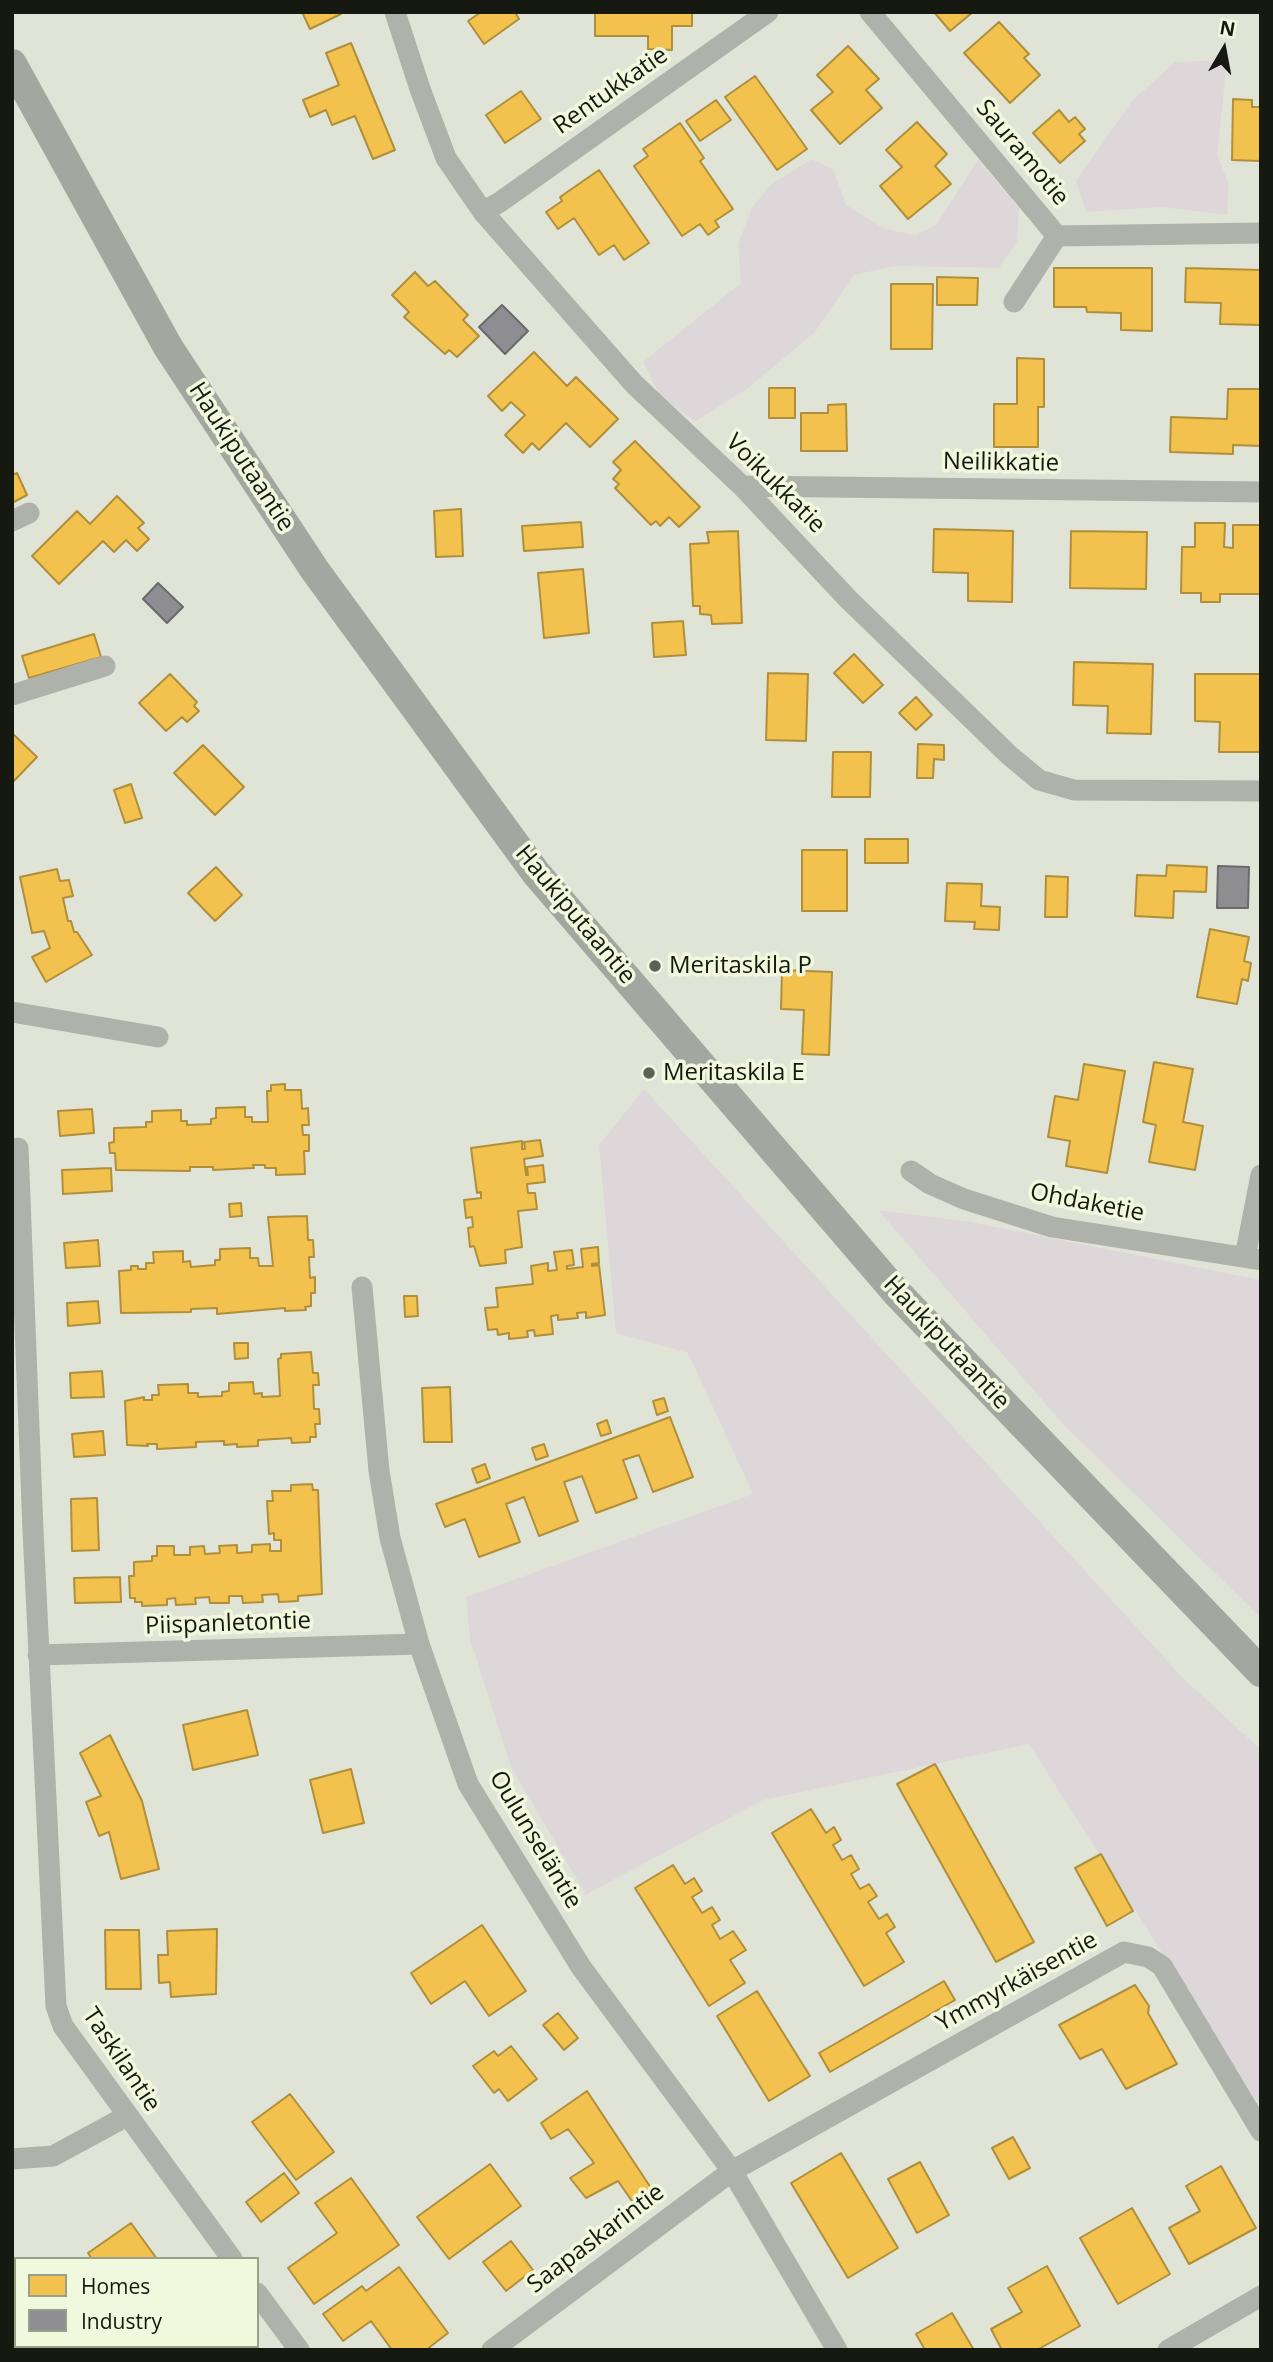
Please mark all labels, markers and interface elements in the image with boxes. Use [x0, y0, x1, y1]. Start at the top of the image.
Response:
north arrow [1189, 14, 1259, 84]
text: N [1218, 14, 1238, 42]
street label: Rentukkatie [548, 41, 674, 141]
street label: Sauramotie [969, 94, 1075, 212]
street label: Haukiputaantie [182, 377, 300, 537]
street label: Voikukkatie [719, 428, 831, 540]
street label: Neilikkatie [943, 448, 1059, 478]
street label: Haukiputaantie [509, 840, 641, 990]
place label: Meritaskila P [669, 952, 812, 980]
marker: Meritaskila P [647, 958, 663, 974]
place label: Meritaskila E [663, 1059, 805, 1087]
marker: Meritaskila E [641, 1065, 657, 1081]
street label: Ohdaketie [1028, 1178, 1146, 1228]
street label: Haukiputaantie [877, 1270, 1015, 1416]
street label: Piispanletontie [145, 1607, 311, 1641]
street label: Oulunseläntie [482, 1766, 588, 1914]
street label: Ymmyrkäisentie [932, 1926, 1102, 2038]
street label: Taskilantie [76, 2003, 166, 2117]
street label: Saapaskarintie [522, 2178, 670, 2300]
legend [14, 2257, 259, 2348]
text: Homes [81, 2272, 150, 2300]
text: Industry [81, 2307, 162, 2335]

